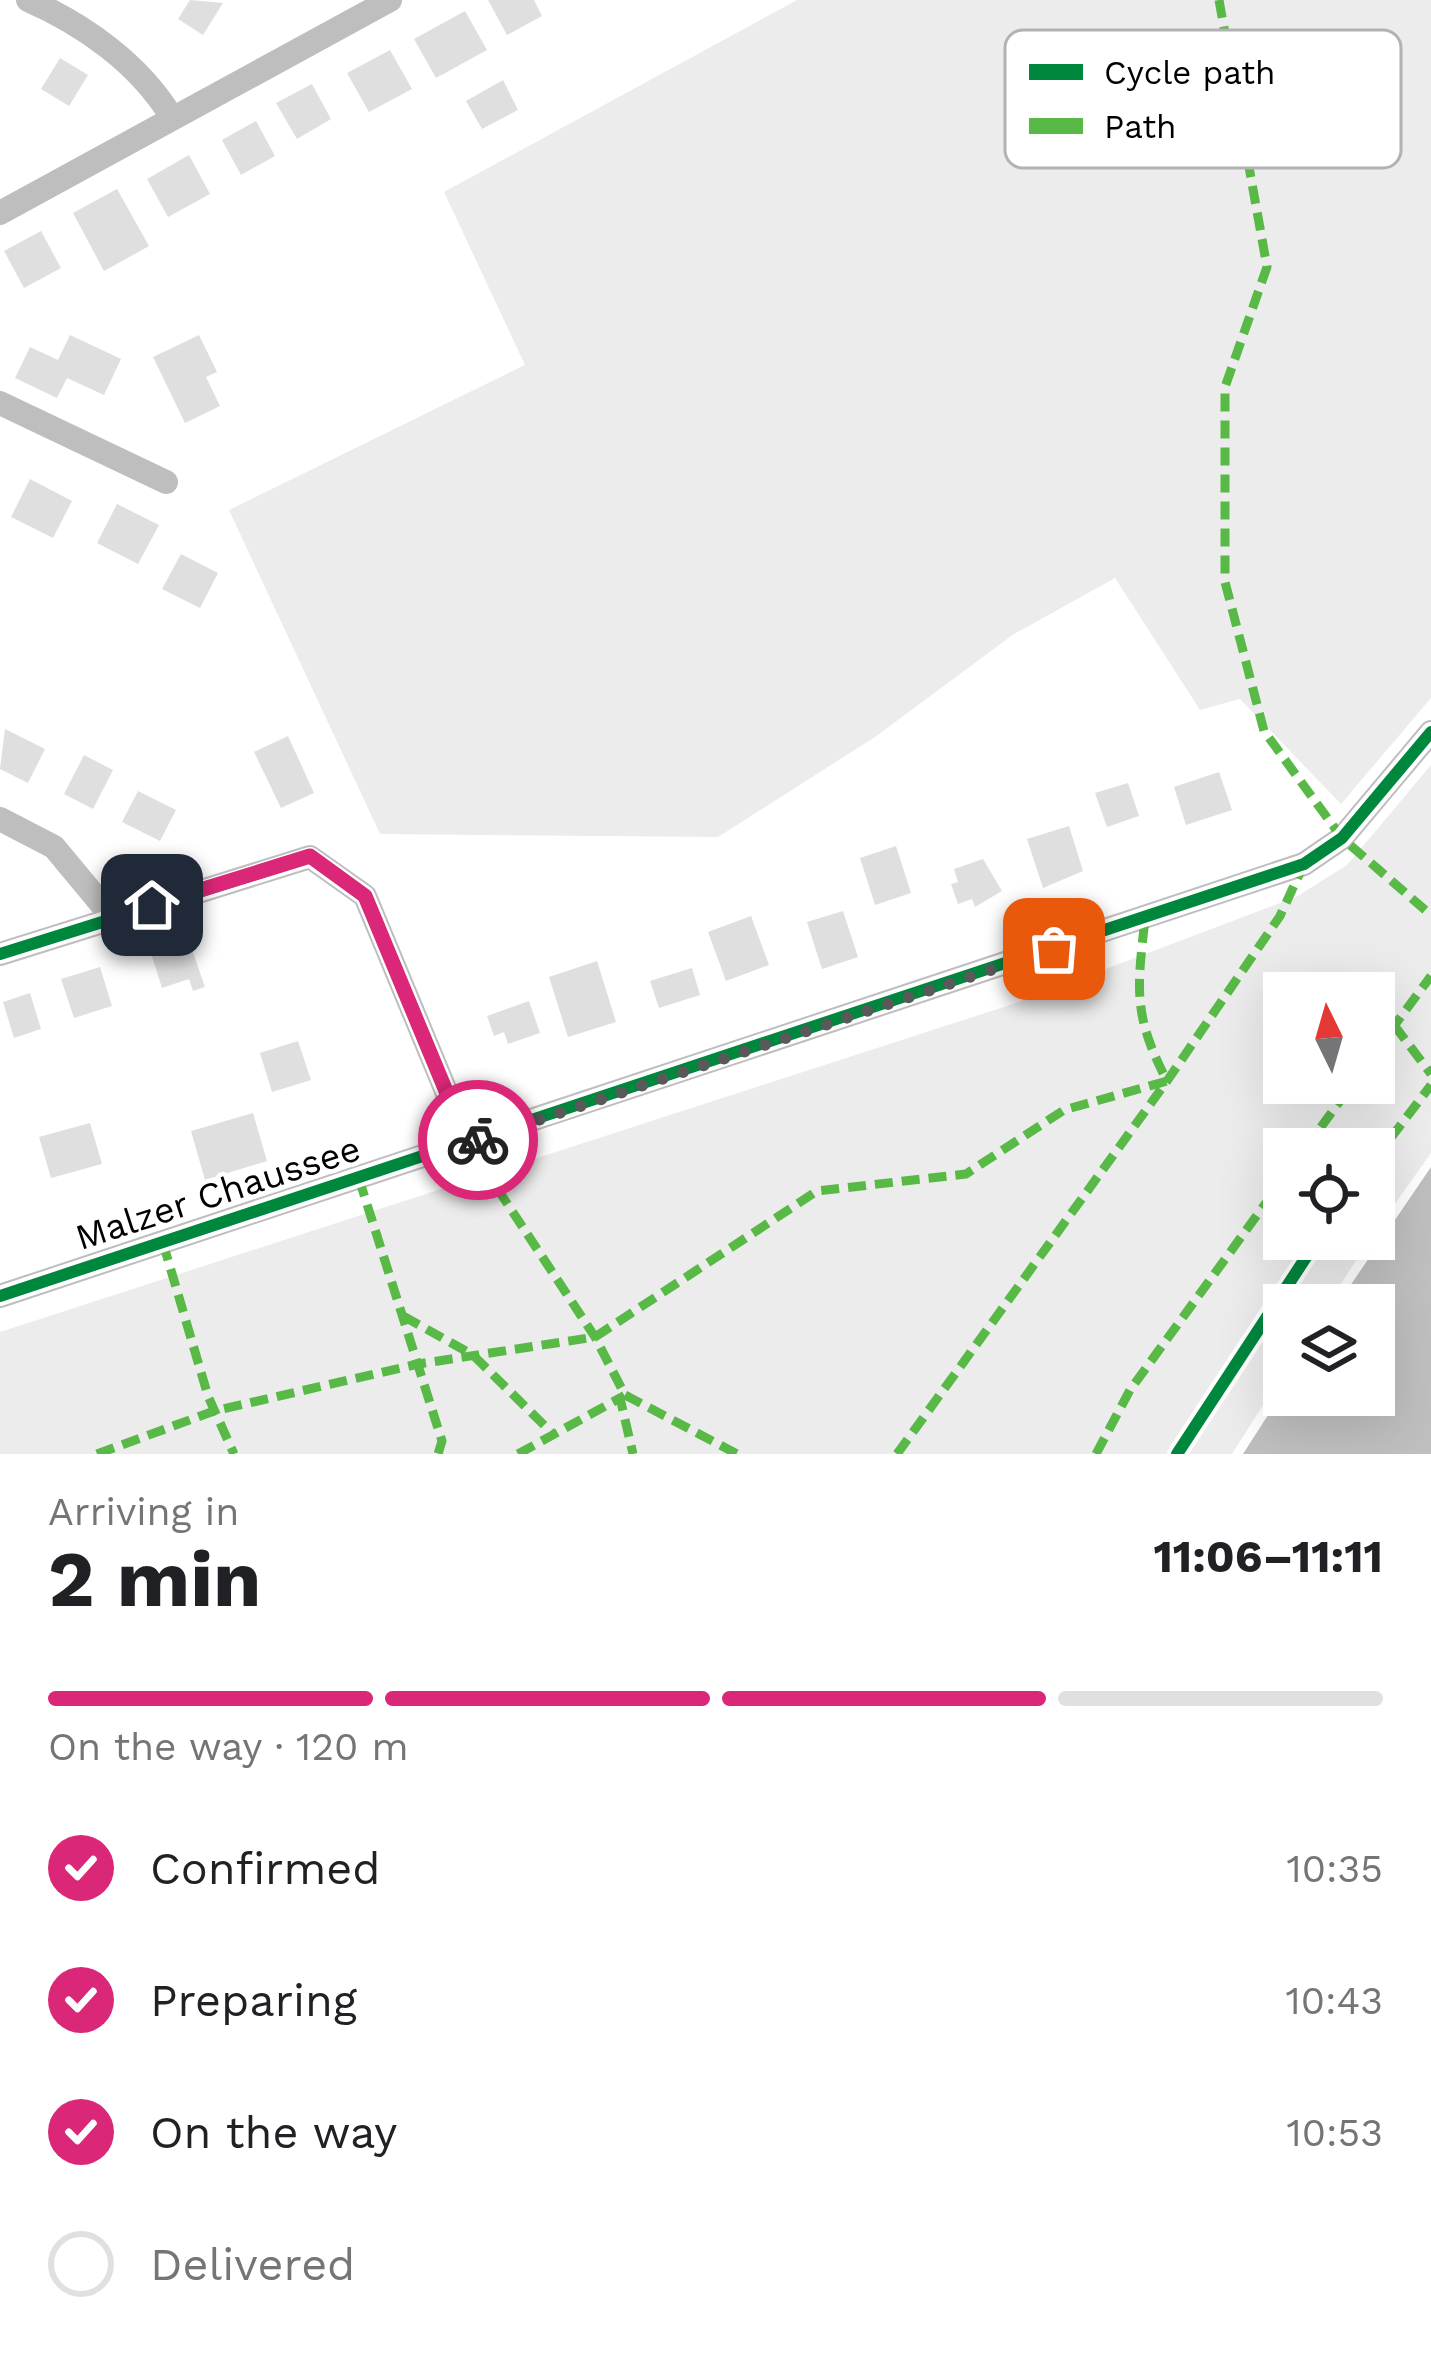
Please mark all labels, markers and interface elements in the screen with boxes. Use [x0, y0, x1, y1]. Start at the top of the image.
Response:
legend [1005, 30, 1401, 168]
text: Cycle path [1104, 53, 1276, 92]
text: Path [1104, 107, 1176, 146]
pin [101, 854, 203, 956]
icon: home [119, 872, 185, 938]
pin [1003, 898, 1105, 1000]
icon: bag [1021, 916, 1087, 982]
north arrow [1263, 972, 1395, 1104]
map controls [1263, 972, 1395, 1416]
courier [418, 1080, 538, 1200]
icon: bike [445, 1107, 511, 1173]
street label: Malzer Chaussee [70, 1127, 366, 1259]
button: locate [1263, 1128, 1395, 1260]
button: layers [1263, 1284, 1395, 1416]
text: Arriving in [48, 1489, 239, 1534]
text: 11:06–11:11 [1153, 1530, 1383, 1583]
text: 2 min [48, 1533, 261, 1625]
text: On the way · 120 m [48, 1724, 409, 1769]
icon: check [48, 1835, 114, 1901]
text: Confirmed [150, 1842, 381, 1895]
text: 10:35 [1287, 1846, 1383, 1891]
icon: check [48, 1967, 114, 2033]
text: Preparing [150, 1974, 357, 2027]
text: 10:43 [1285, 1978, 1383, 2023]
icon: check [48, 2099, 114, 2165]
text: On the way [150, 2106, 397, 2159]
text: 10:53 [1287, 2110, 1383, 2155]
text: Delivered [150, 2238, 355, 2291]

